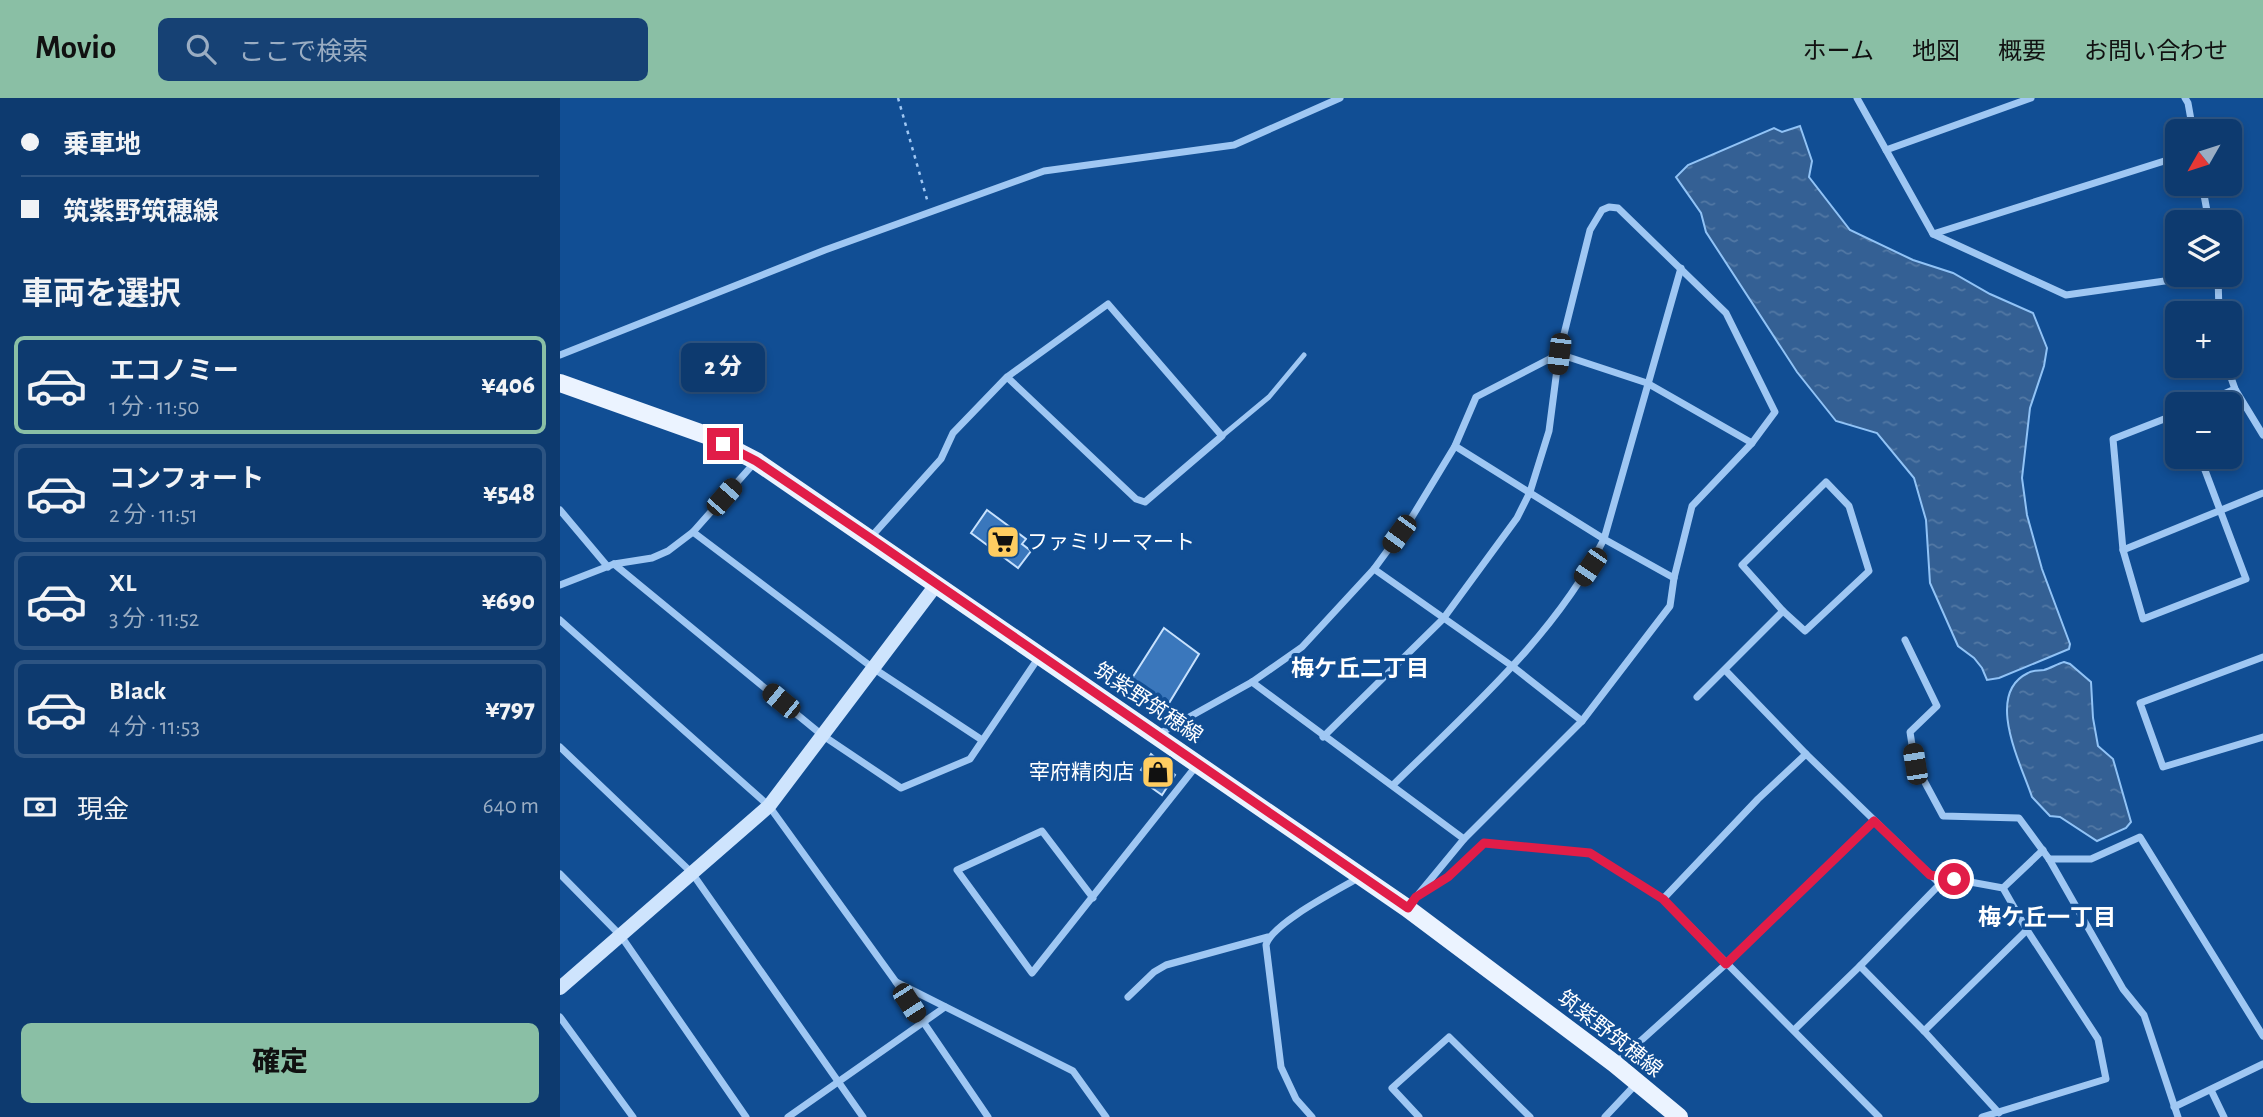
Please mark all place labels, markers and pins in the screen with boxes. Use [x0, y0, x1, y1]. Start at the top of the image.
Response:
supermarket icon: ファミリーマート [984, 523, 1022, 561]
place label: ファミリーマート [1027, 532, 1195, 553]
shop icon: 宰府精肉店 [1139, 753, 1177, 791]
place label: 宰府精肉店 [1029, 761, 1134, 783]

